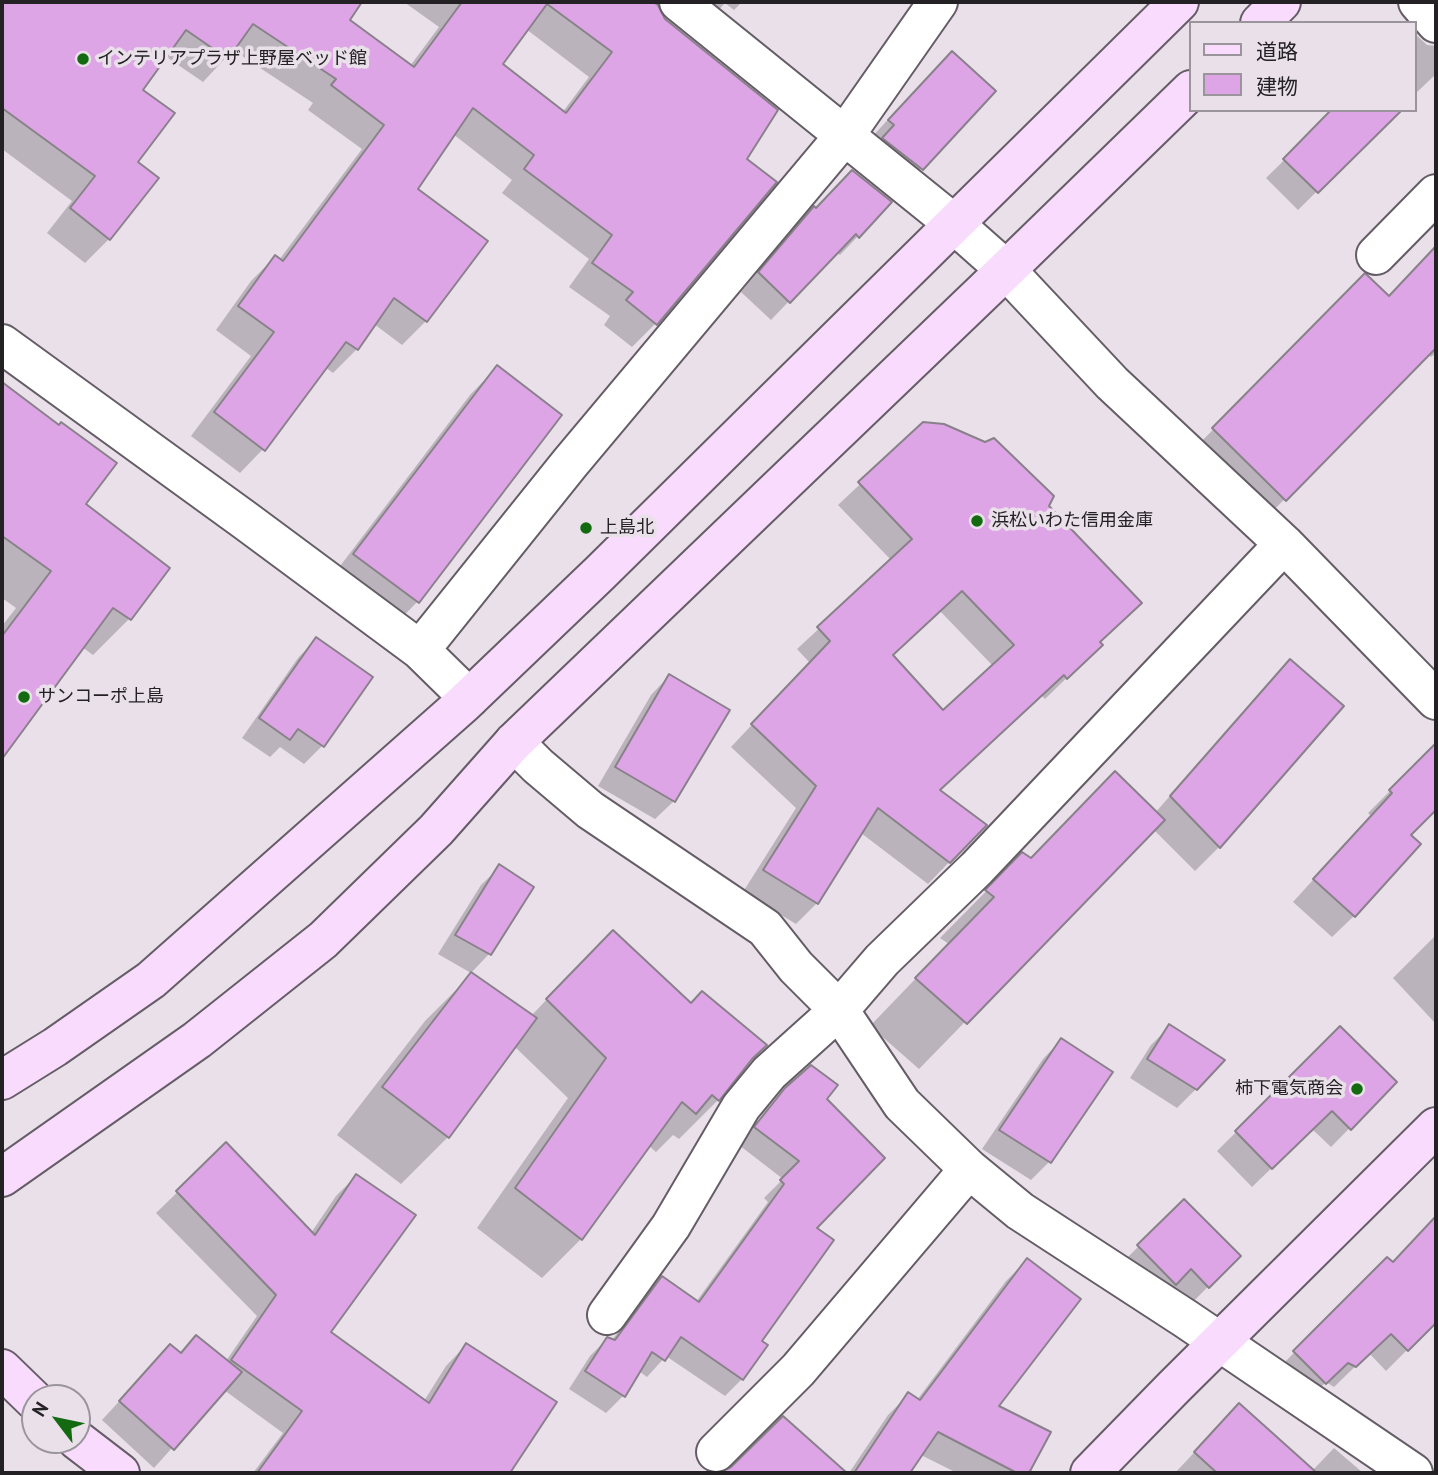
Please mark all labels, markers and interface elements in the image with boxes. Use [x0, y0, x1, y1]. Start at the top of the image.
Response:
legend [1190, 21, 1417, 112]
text: 道路 [1256, 38, 1298, 65]
place label: インテリアプラザ上野屋ベッド館 [97, 48, 367, 70]
marker: インテリアプラザ上野屋ベッド館 [75, 51, 91, 67]
text: 建物 [1256, 73, 1298, 100]
place label: 浜松いわた信用金庫 [991, 510, 1153, 532]
marker: 浜松いわた信用金庫 [969, 513, 985, 529]
place label: 上島北 [600, 517, 654, 539]
marker: 上島北 [578, 520, 594, 536]
place label: サンコーポ上島 [38, 686, 164, 708]
marker: サンコーポ上島 [16, 689, 32, 705]
place label: 柿下電気商会 [1235, 1078, 1343, 1100]
marker: 柿下電気商会 [1349, 1081, 1365, 1097]
north arrow [21, 1384, 91, 1454]
text: N [26, 1397, 53, 1421]

